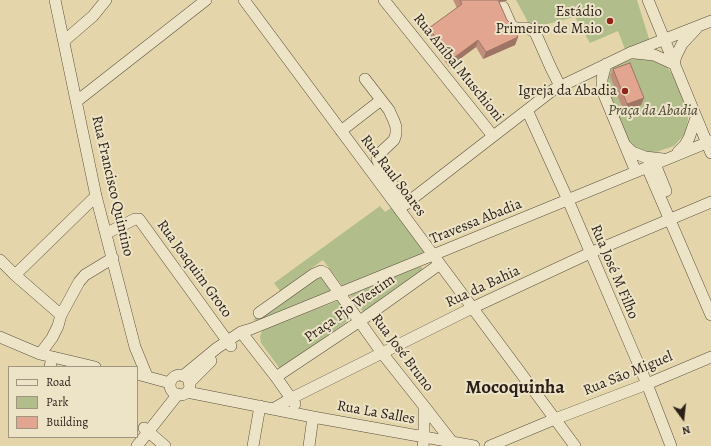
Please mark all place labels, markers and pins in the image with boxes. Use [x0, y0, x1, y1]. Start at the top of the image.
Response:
place label: Estádio Primeiro de Maio [495, 3, 602, 38]
marker: Estádio Primeiro de Maio [605, 16, 615, 26]
place label: Igreja da Abadia [518, 82, 617, 100]
marker: Igreja da Abadia [620, 86, 630, 96]

